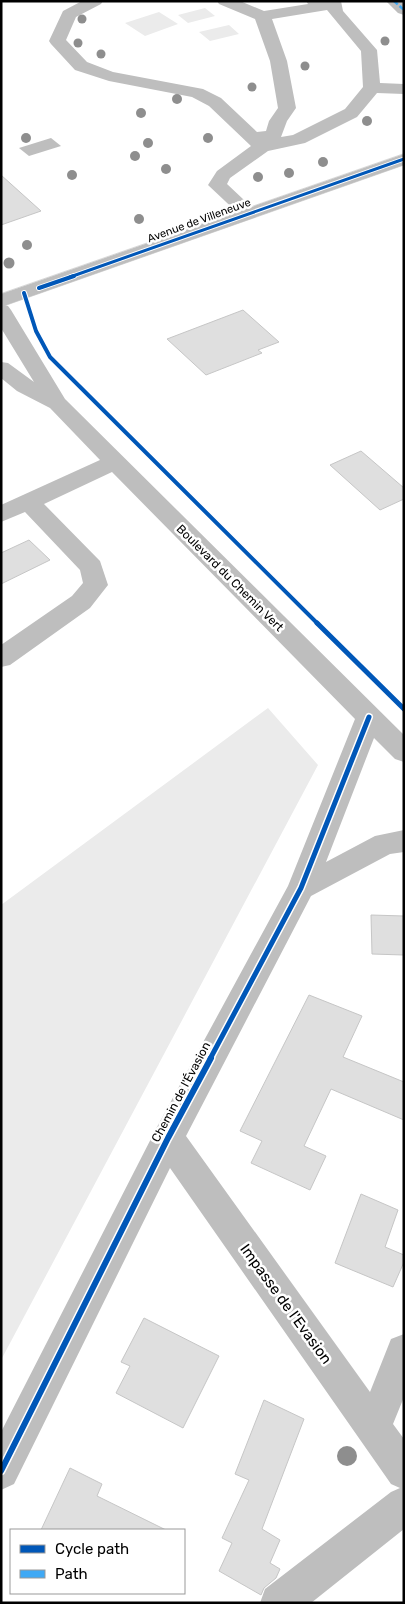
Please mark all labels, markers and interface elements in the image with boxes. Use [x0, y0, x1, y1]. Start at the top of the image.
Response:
street label: Avenue de Villeneuve [146, 196, 253, 245]
street label: Boulevard du Chemin Vert [174, 522, 286, 634]
street label: Chemin de l'Évasion [149, 1040, 213, 1144]
street label: Impasse de l'Evasion [236, 1240, 336, 1368]
legend [10, 1529, 185, 1594]
text: Cycle path [55, 1540, 129, 1558]
text: Path [55, 1565, 88, 1583]

